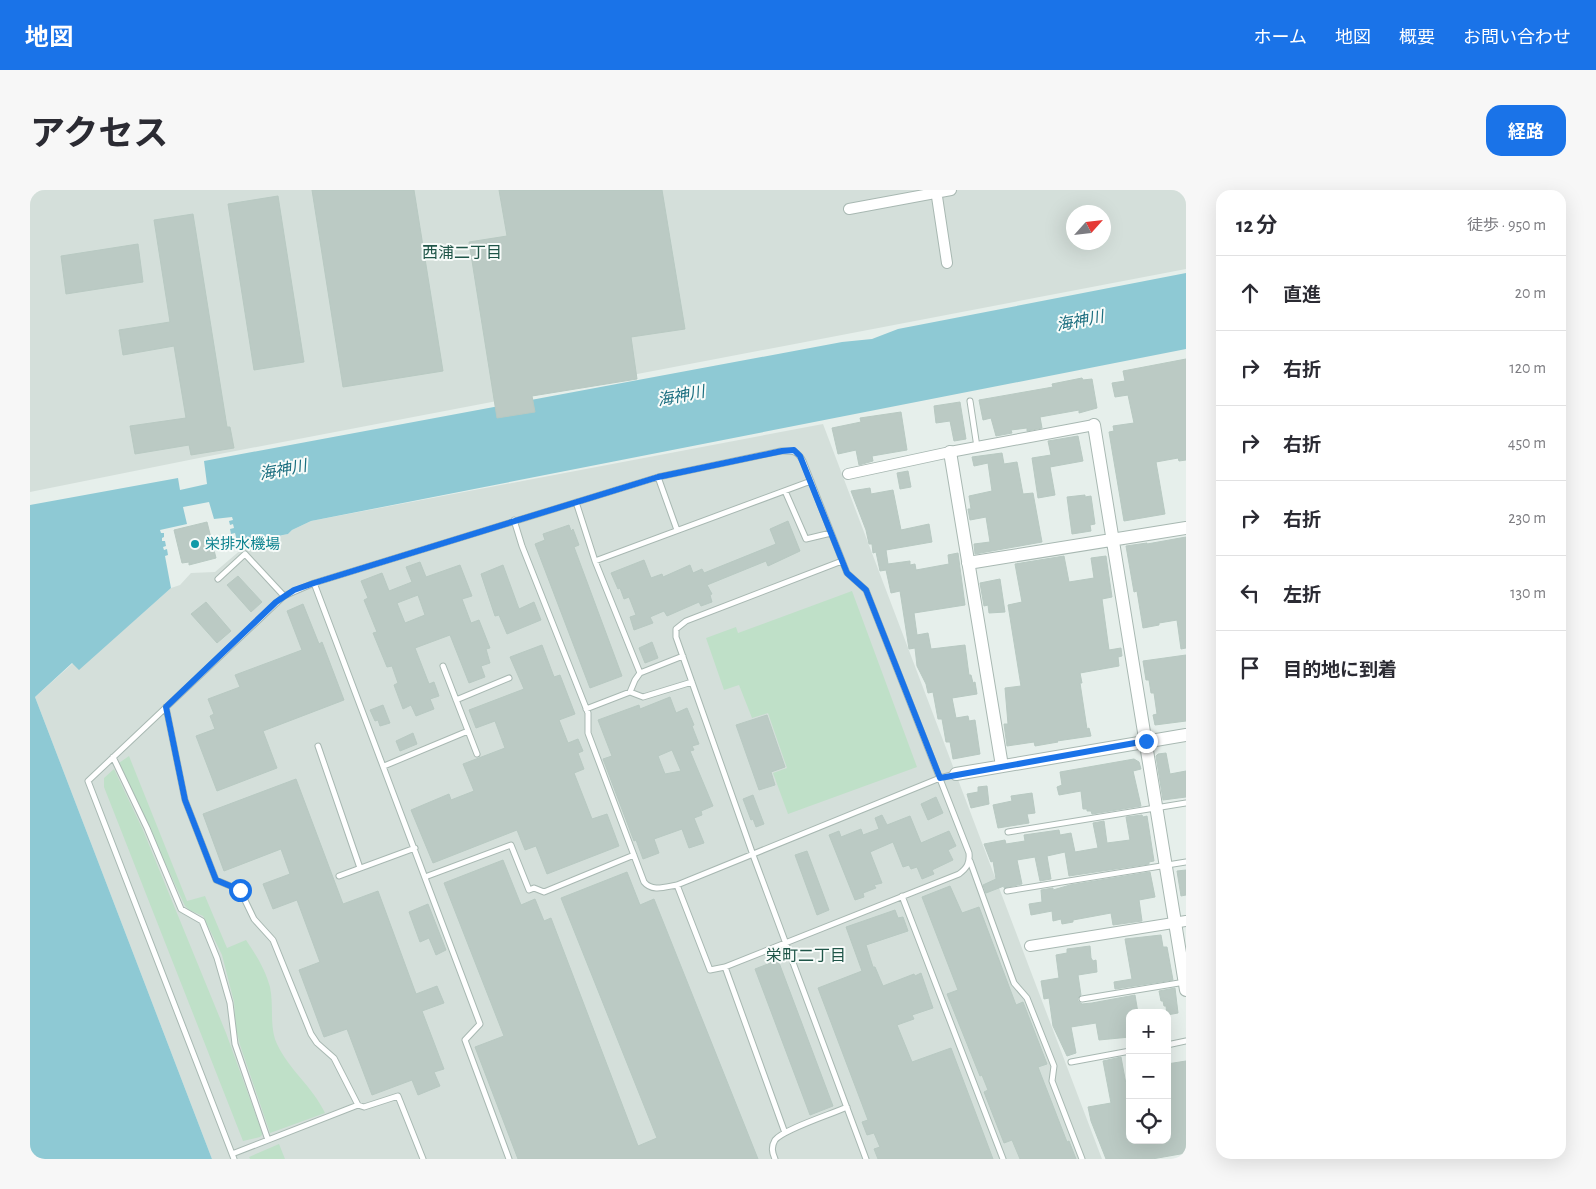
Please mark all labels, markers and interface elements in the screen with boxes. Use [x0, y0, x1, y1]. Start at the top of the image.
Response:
text: 地図 [25, 26, 73, 50]
text: ホーム [1254, 29, 1307, 47]
text: 地図 [1335, 29, 1371, 47]
text: 概要 [1399, 29, 1435, 47]
text: お問い合わせ [1463, 29, 1571, 47]
button: 経路 [1486, 105, 1566, 156]
text: アクセス [30, 117, 168, 152]
north arrow [1066, 205, 1111, 250]
text: 12 分 [1236, 215, 1278, 236]
text: 徒歩 · 950 m [1467, 217, 1546, 233]
district label: 西浦二丁目 [422, 244, 502, 261]
icon: ahead [1236, 279, 1264, 307]
text: 20 m [1515, 285, 1546, 301]
text: 直進 [1283, 286, 1321, 305]
water label: 海神川 [1055, 307, 1107, 333]
icon: right [1236, 354, 1264, 382]
text: 120 m [1509, 360, 1546, 376]
text: 右折 [1283, 361, 1321, 380]
water label: 海神川 [656, 382, 708, 408]
icon: right [1236, 429, 1264, 457]
text: 450 m [1508, 435, 1546, 451]
text: 右折 [1283, 436, 1321, 455]
water label: 海神川 [258, 456, 310, 482]
icon: right [1236, 504, 1264, 532]
text: 230 m [1508, 510, 1546, 526]
text: 右折 [1283, 511, 1321, 530]
place label: 栄排水機場 [205, 535, 280, 552]
marker: 栄排水機場 [189, 538, 201, 550]
icon: left [1236, 579, 1264, 607]
text: 130 m [1510, 585, 1546, 601]
text: 左折 [1283, 586, 1321, 605]
icon: arrive [1236, 654, 1264, 682]
text: 目的地に到着 [1283, 661, 1397, 680]
route end [1135, 730, 1158, 753]
route start [229, 879, 252, 902]
district label: 栄町二丁目 [766, 947, 846, 964]
map controls [1126, 1009, 1171, 1144]
button: + [1126, 1009, 1171, 1054]
button: − [1126, 1054, 1171, 1099]
button: locate [1126, 1099, 1171, 1144]

